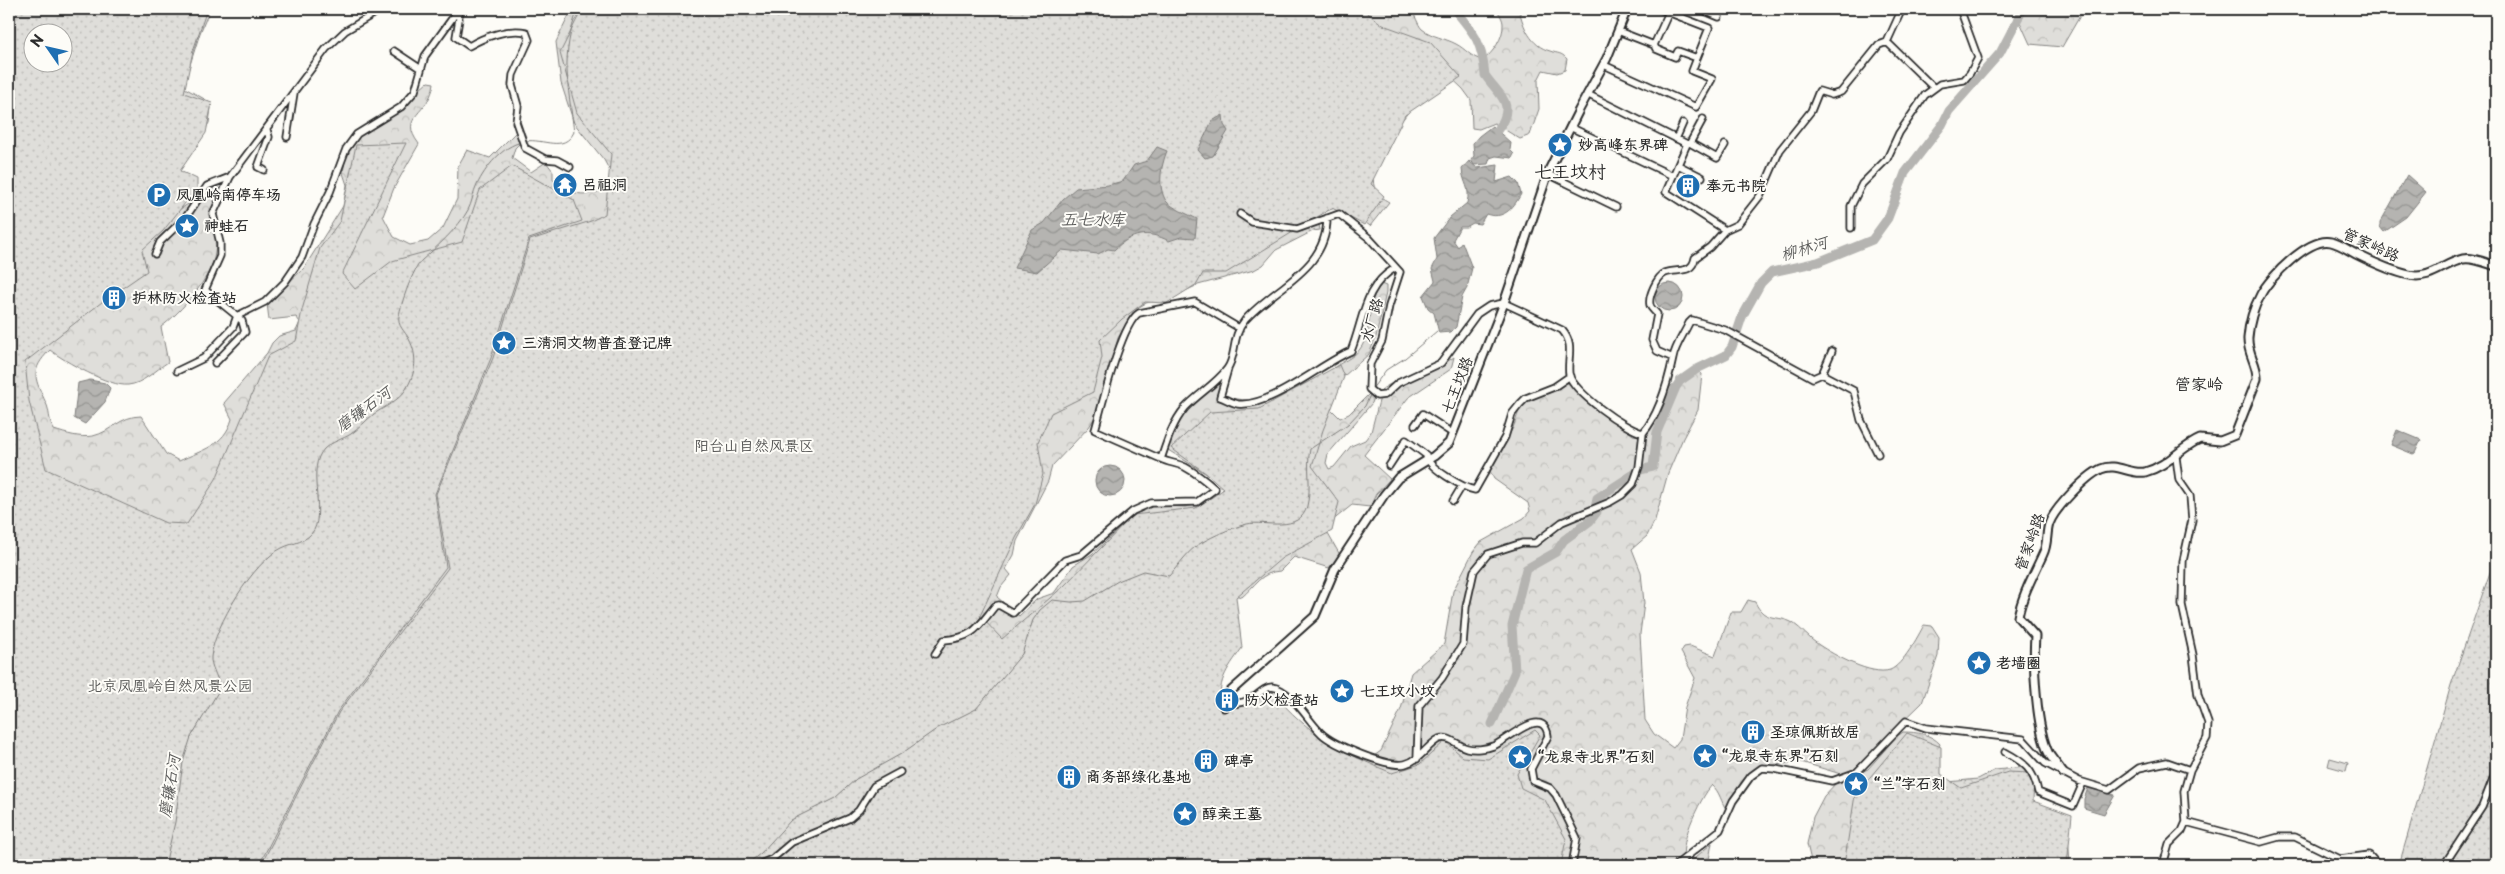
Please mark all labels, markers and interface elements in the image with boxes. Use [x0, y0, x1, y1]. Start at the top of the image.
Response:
north arrow [22, 22, 72, 72]
text: N [25, 30, 49, 51]
place icon: 妙高峰东界碑 [1547, 132, 1573, 158]
place label: 妙高峰东界碑 [1578, 132, 1668, 155]
district label: 七王坟村 [1534, 157, 1606, 184]
temple icon: 吕祖洞 [552, 172, 578, 198]
place label: 吕祖洞 [582, 172, 627, 195]
building icon: 奉元书院 [1675, 173, 1701, 199]
place label: 奉元书院 [1706, 173, 1766, 196]
parking icon: 凤凰岭南停车场 [146, 182, 172, 208]
place label: 凤凰岭南停车场 [176, 182, 281, 205]
water label: 五七水库 [1061, 206, 1127, 230]
place icon: 神蛙石 [174, 213, 200, 239]
place label: 神蛙石 [204, 213, 249, 236]
street label: 管家岭路 [2340, 221, 2404, 266]
water label: 柳林河 [1777, 228, 1833, 265]
building icon: 护林防火检查站 [101, 285, 127, 311]
place label: 护林防火检查站 [132, 285, 237, 308]
street label: 水厂路 [1353, 295, 1388, 344]
place icon: 三清洞文物普查登记牌 [491, 330, 517, 356]
place label: 三清洞文物普查登记牌 [522, 330, 672, 353]
street label: 七王坟路 [1434, 352, 1478, 417]
district label: 管家岭 [2175, 371, 2223, 395]
water label: 磨镰石河 [329, 378, 398, 437]
park label: 阳台山自然风景区 [694, 433, 814, 456]
street label: 管家岭路 [2008, 509, 2050, 574]
place icon: 老墙圈 [1966, 650, 1992, 676]
place label: 老墙圈 [1996, 650, 2041, 673]
park label: 北京凤凰岭自然风景公园 [87, 673, 253, 696]
place icon: 七王坟小坟 [1329, 678, 1355, 704]
place label: 七王坟小坟 [1360, 678, 1435, 701]
building icon: 防火检查站 [1214, 687, 1240, 713]
place label: 防火检查站 [1244, 687, 1319, 710]
building icon: 圣琼佩斯故居 [1740, 719, 1766, 745]
place label: 圣琼佩斯故居 [1770, 719, 1860, 742]
place icon: “龙泉寺东界”石刻 [1692, 743, 1718, 769]
place label: “龙泉寺东界”石刻 [1722, 743, 1839, 766]
place icon: “龙泉寺北界”石刻 [1507, 744, 1533, 770]
place label: “龙泉寺北界”石刻 [1538, 744, 1655, 767]
building icon: 碑亭 [1193, 748, 1219, 774]
place label: 碑亭 [1224, 748, 1254, 771]
water label: 磨镰石河 [151, 749, 185, 819]
building icon: 商务部绿化基地 [1056, 764, 1082, 790]
place label: 商务部绿化基地 [1086, 764, 1191, 787]
place icon: “兰”字石刻 [1843, 771, 1869, 797]
place label: “兰”字石刻 [1874, 771, 1946, 794]
place icon: 醇亲王墓 [1172, 801, 1198, 827]
place label: 醇亲王墓 [1202, 801, 1262, 824]

